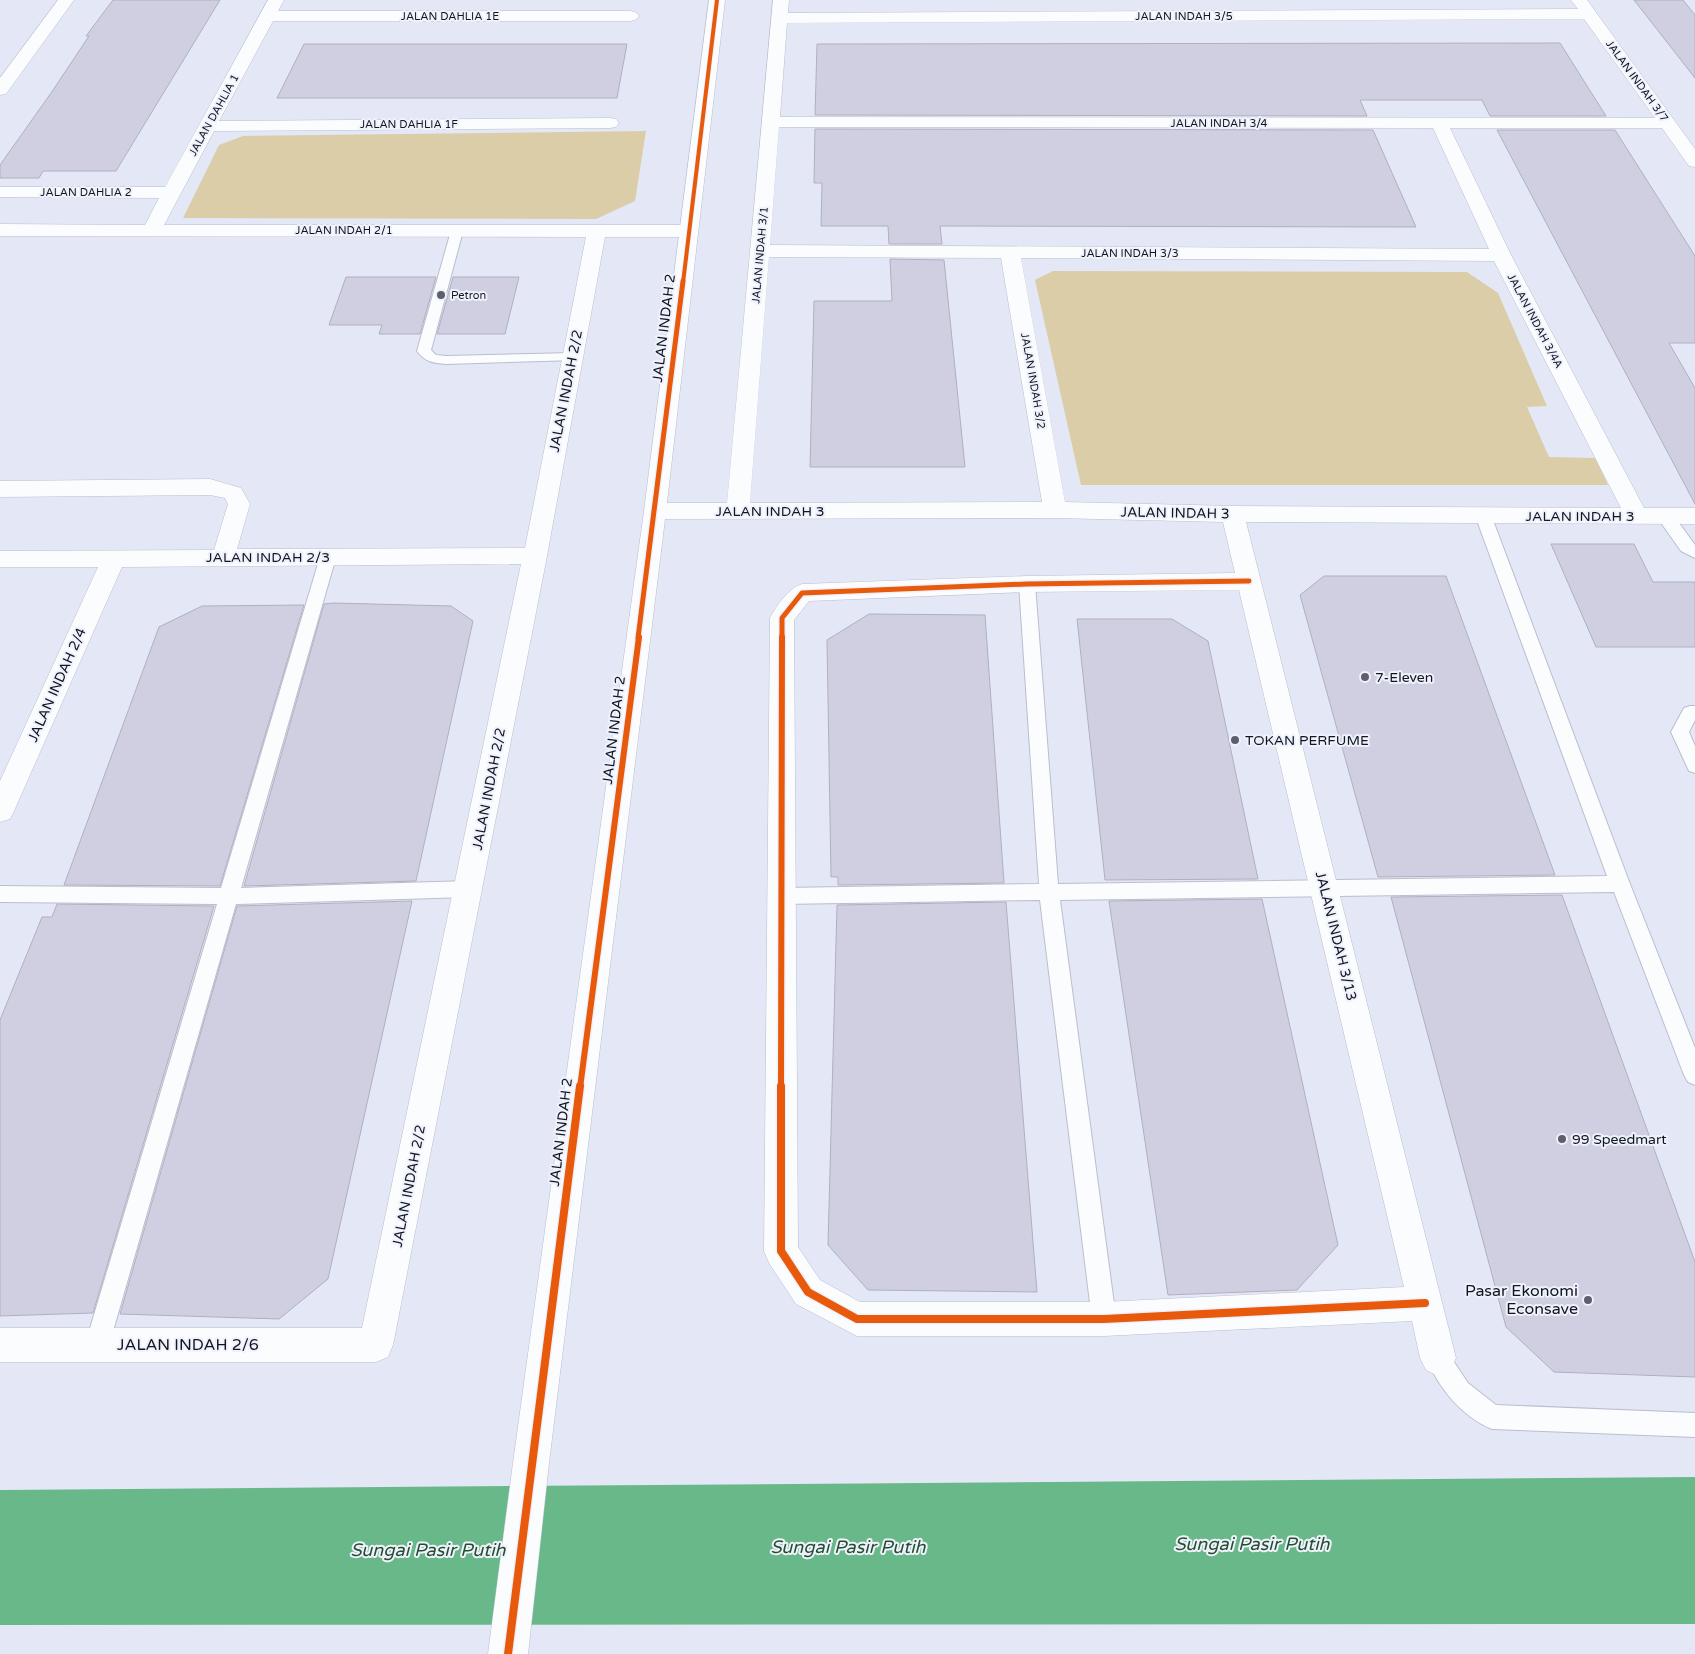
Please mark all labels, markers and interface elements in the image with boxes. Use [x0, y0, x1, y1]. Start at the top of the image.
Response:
street label: JALAN DAHLIA 1E [401, 10, 499, 23]
street label: JALAN INDAH 3/5 [1135, 10, 1233, 23]
street label: JALAN INDAH 3/7 [1603, 38, 1671, 124]
street label: JALAN DAHLIA 1 [186, 72, 242, 158]
street label: JALAN INDAH 3/4 [1171, 117, 1267, 130]
street label: JALAN DAHLIA 1F [360, 118, 458, 131]
street label: JALAN DAHLIA 2 [40, 186, 132, 199]
street label: JALAN INDAH 3/1 [749, 206, 771, 304]
street label: JALAN INDAH 2/1 [295, 224, 393, 237]
street label: JALAN INDAH 3/3 [1081, 247, 1179, 260]
street label: JALAN INDAH 3/4A [1505, 272, 1565, 370]
street label: JALAN INDAH 2 [649, 273, 679, 383]
marker: Petron [435, 289, 447, 301]
place label: Petron [451, 289, 486, 302]
street label: JALAN INDAH 2/2 [546, 328, 586, 454]
street label: JALAN INDAH 3/2 [1018, 332, 1048, 430]
street label: JALAN INDAH 3 [715, 503, 825, 520]
street label: JALAN INDAH 3 [1120, 504, 1230, 522]
street label: JALAN INDAH 3 [1525, 508, 1635, 525]
street label: JALAN INDAH 2/3 [206, 549, 330, 566]
street label: JALAN INDAH 2/4 [24, 625, 90, 745]
place label: 7-Eleven [1375, 669, 1433, 686]
marker: 7-Eleven [1359, 671, 1371, 683]
street label: JALAN INDAH 2 [599, 675, 629, 785]
street label: JALAN INDAH 2/2 [469, 726, 509, 852]
place label: TOKAN PERFUME [1245, 732, 1369, 749]
marker: TOKAN PERFUME [1229, 734, 1241, 746]
street label: JALAN INDAH 3/13 [1312, 869, 1360, 1003]
street label: JALAN INDAH 2 [546, 1077, 576, 1187]
street label: JALAN INDAH 2/2 [389, 1123, 429, 1249]
place label: 99 Speedmart [1572, 1131, 1667, 1148]
marker: 99 Speedmart [1556, 1133, 1568, 1145]
place label: Pasar Ekonomi Econsave [1465, 1281, 1578, 1319]
marker: Pasar Ekonomi Econsave [1582, 1294, 1594, 1306]
street label: JALAN INDAH 2/6 [117, 1335, 259, 1355]
water label: Sungai Pasir Putih [1174, 1533, 1331, 1555]
water label: Sungai Pasir Putih [770, 1536, 927, 1558]
water label: Sungai Pasir Putih [350, 1539, 507, 1561]

